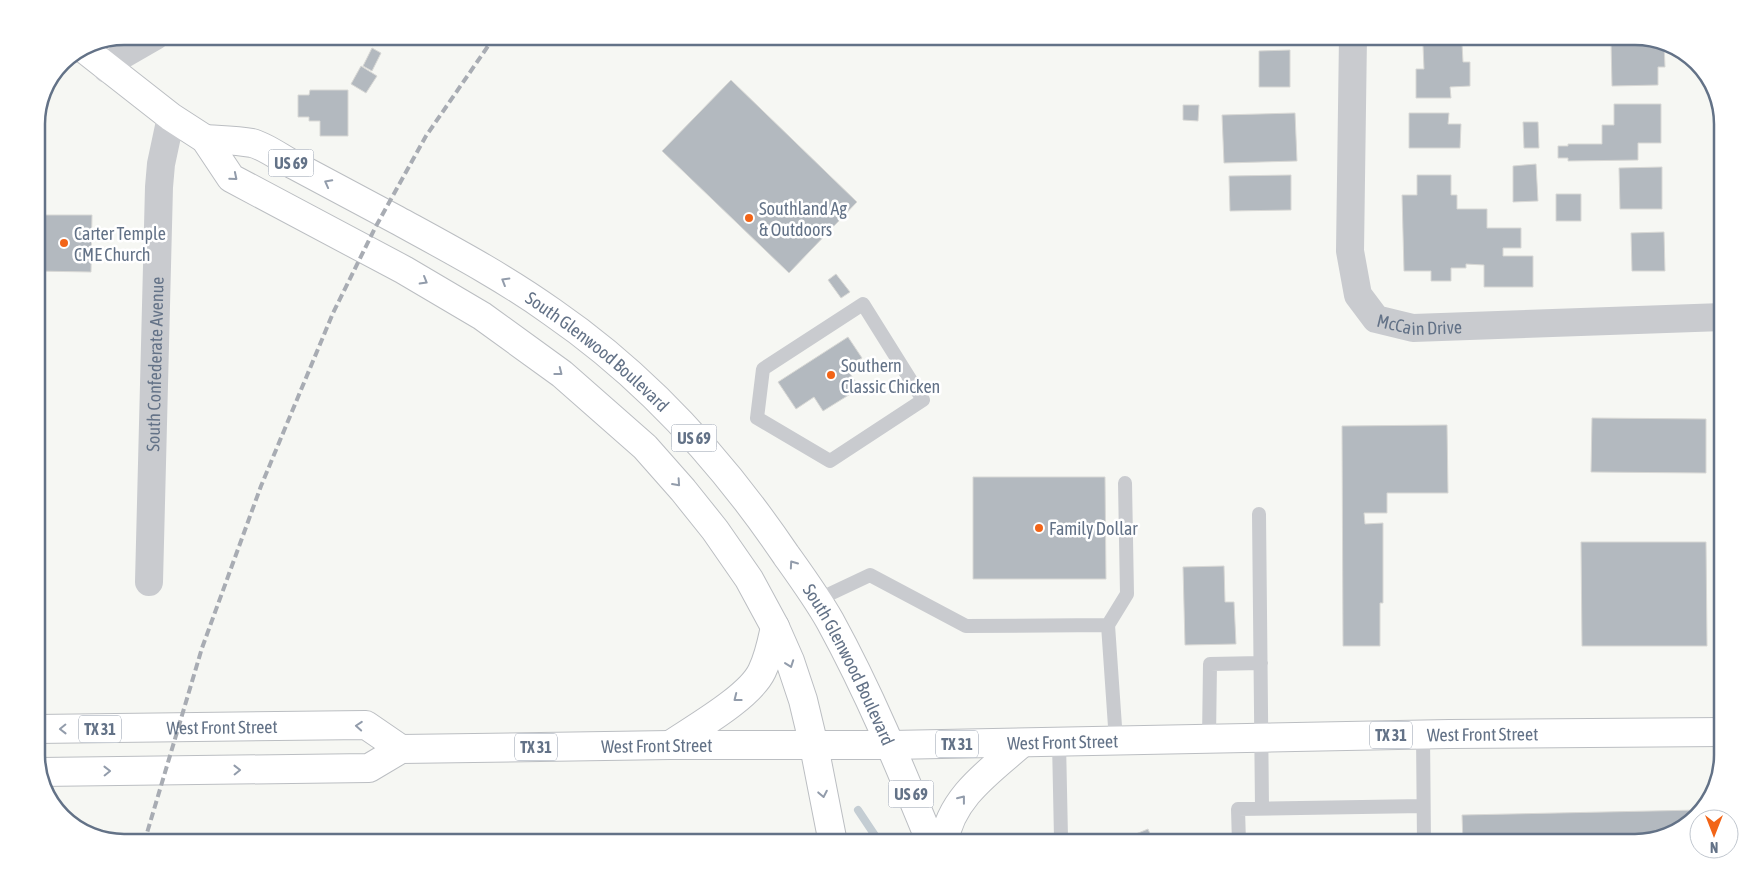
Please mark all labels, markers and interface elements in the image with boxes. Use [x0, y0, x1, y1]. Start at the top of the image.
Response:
road number: US 69 [268, 150, 314, 177]
one-way arrow [228, 172, 237, 180]
one-way arrow [324, 179, 333, 189]
place label: Southland Ag & Outdoors [759, 198, 847, 240]
marker: Southland Ag & Outdoors [743, 212, 755, 224]
place label: Carter Temple CME Church [74, 223, 166, 265]
marker: Carter Temple CME Church [58, 237, 70, 249]
one-way arrow [419, 275, 428, 285]
street label: South Confederate Avenue [142, 276, 167, 452]
one-way arrow [501, 277, 510, 287]
street label: South Glenwood Boulevard [522, 287, 674, 415]
street label: McCain Drive [1375, 309, 1462, 339]
place label: Southern Classic Chicken [841, 355, 940, 397]
one-way arrow [553, 366, 563, 375]
marker: Southern Classic Chicken [825, 369, 837, 381]
road number: US 69 [672, 424, 716, 452]
one-way arrow [671, 478, 680, 487]
place label: Family Dollar [1049, 518, 1138, 539]
marker: Family Dollar [1033, 522, 1045, 534]
one-way arrow [790, 560, 799, 570]
street label: South Glenwood Boulevard [799, 580, 899, 748]
one-way arrow [784, 659, 794, 667]
one-way arrow [733, 692, 743, 701]
road number: TX 31 [79, 716, 121, 742]
street label: West Front Street [166, 716, 278, 738]
one-way arrow [355, 720, 363, 731]
road number: TX 31 [1370, 722, 1412, 748]
street label: West Front Street [1427, 723, 1538, 745]
one-way arrow [58, 724, 66, 734]
street label: West Front Street [1007, 730, 1119, 753]
road number: TX 31 [936, 731, 978, 758]
road number: TX 31 [515, 734, 557, 760]
street label: West Front Street [601, 734, 712, 757]
one-way arrow [233, 764, 241, 775]
one-way arrow [103, 766, 111, 776]
road number: US 69 [888, 781, 934, 808]
one-way arrow [817, 789, 828, 798]
one-way arrow [957, 796, 965, 805]
north arrow [1689, 809, 1739, 859]
text: N [1710, 839, 1718, 855]

